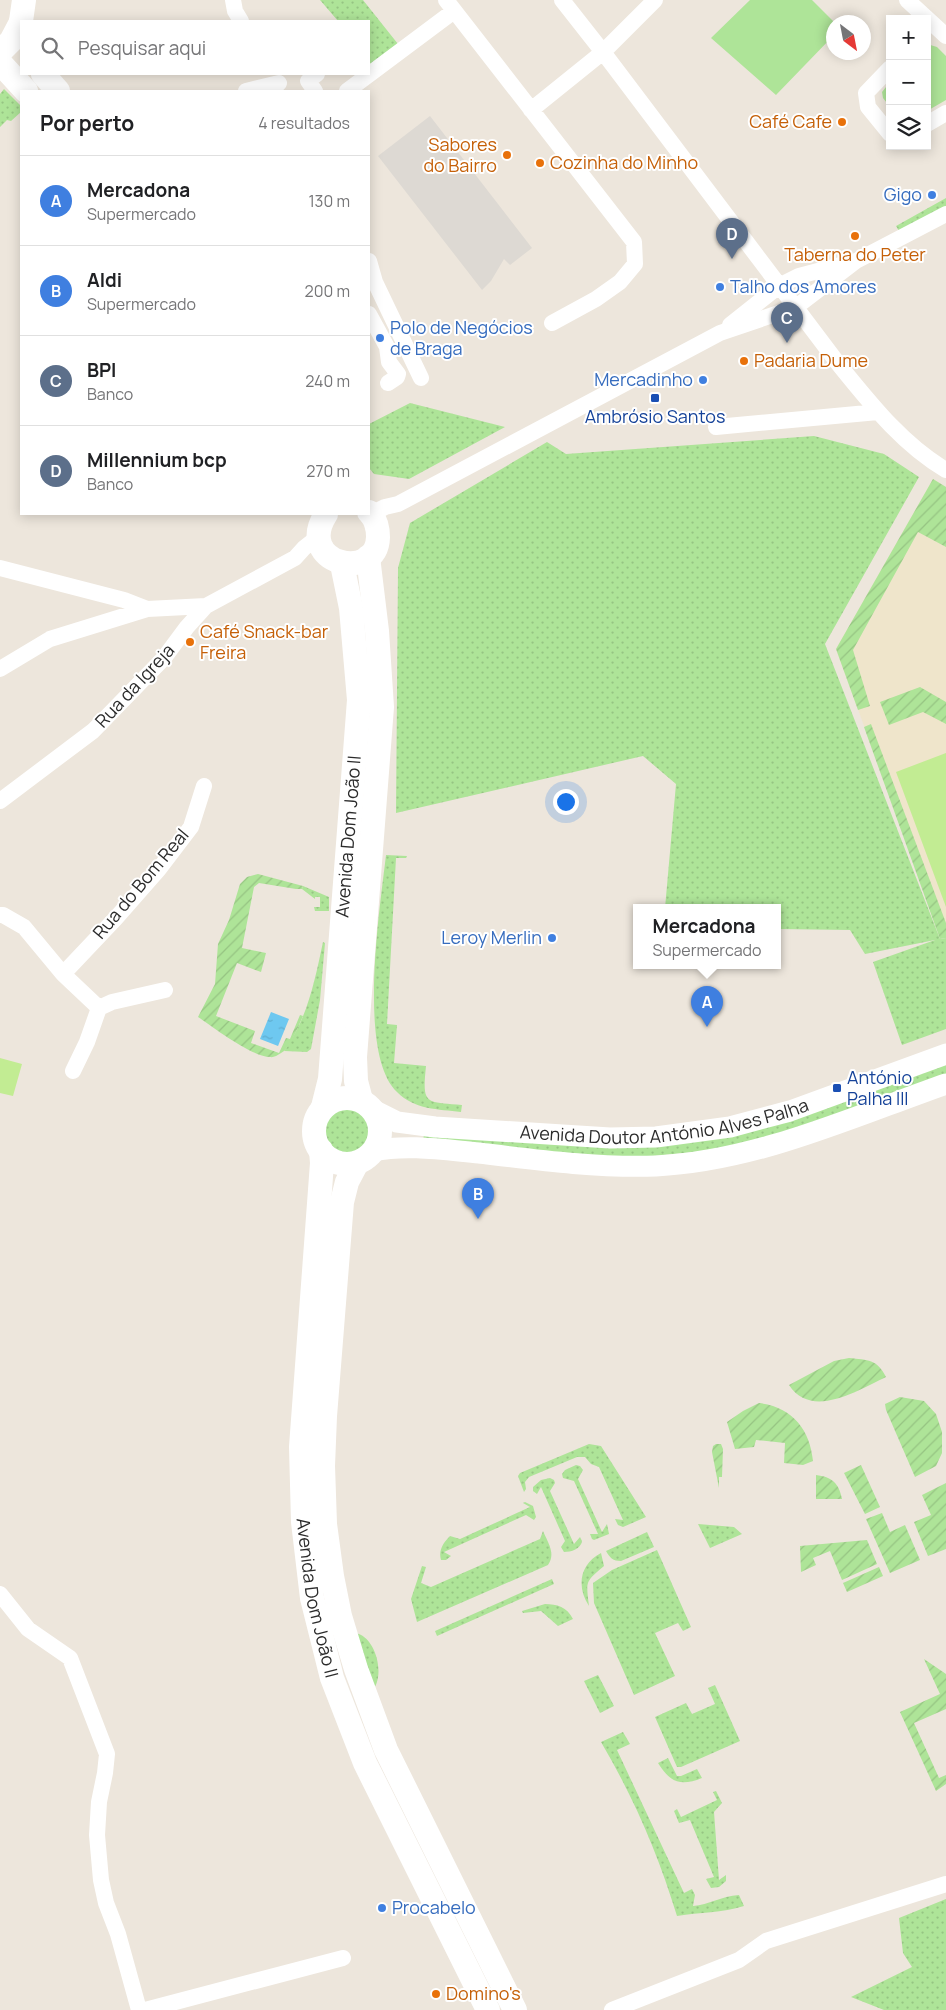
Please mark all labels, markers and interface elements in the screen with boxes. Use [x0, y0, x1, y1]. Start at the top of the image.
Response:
north arrow [826, 15, 871, 60]
map controls [886, 15, 931, 150]
button: + [886, 15, 931, 60]
search box [20, 20, 370, 75]
icon: search [38, 34, 66, 62]
text: Pesquisar aqui [78, 35, 206, 61]
button: − [886, 60, 931, 105]
button: layers [886, 105, 931, 150]
text: Por perto [40, 109, 134, 137]
place label: Café Cafe [749, 109, 832, 133]
text: 4 resultados [258, 112, 350, 134]
marker: Café Cafe [836, 116, 848, 128]
place label: Sabores do Bairro [423, 132, 497, 177]
marker: Sabores do Bairro [501, 149, 513, 161]
place label: Cozinha do Minho [550, 150, 698, 174]
marker: Cozinha do Minho [534, 157, 546, 169]
text: Mercadona [87, 177, 190, 203]
place label: Gigo [884, 182, 922, 206]
marker: Gigo [926, 189, 938, 201]
text: A [51, 190, 61, 212]
text: 130 m [308, 190, 350, 212]
text: Supermercado [87, 203, 196, 225]
pin: D [716, 218, 748, 259]
marker: Taberna do Peter [849, 230, 861, 242]
place label: Taberna do Peter [784, 242, 926, 266]
text: Aldi [87, 267, 122, 293]
place label: Talho dos Amores [730, 274, 876, 298]
text: B [51, 280, 61, 302]
text: 200 m [305, 280, 350, 302]
marker: Talho dos Amores [714, 281, 726, 293]
text: Supermercado [87, 293, 196, 315]
pin: C [771, 302, 803, 343]
place label: Polo de Negócios de Braga [390, 315, 533, 360]
marker: Polo de Negócios de Braga [374, 332, 386, 344]
place label: Padaria Dume [754, 348, 868, 372]
marker: Padaria Dume [738, 355, 750, 367]
text: BPI [87, 357, 116, 383]
place label: Mercadinho [594, 367, 693, 391]
text: C [50, 370, 62, 392]
text: 240 m [305, 370, 350, 392]
marker: Mercadinho [697, 374, 709, 386]
text: Banco [87, 383, 133, 405]
marker: Ambrósio Santos [649, 392, 661, 404]
place label: Ambrósio Santos [585, 404, 725, 428]
text: Millennium bcp [87, 447, 227, 473]
text: D [50, 460, 62, 482]
text: 270 m [306, 460, 350, 482]
text: Banco [87, 473, 133, 495]
place label: Café Snack-bar Freira [200, 619, 329, 664]
marker: Café Snack-bar Freira [184, 636, 196, 648]
street label: Rua da Igreja [89, 638, 179, 732]
street label: Avenida Dom João II [329, 755, 366, 918]
your location [553, 789, 579, 815]
street label: Rua do Bom Real [87, 823, 193, 944]
popup [633, 904, 781, 969]
text: Mercadona [652, 913, 756, 939]
place label: Leroy Merlin [441, 925, 542, 949]
marker: Leroy Merlin [546, 932, 558, 944]
text: Supermercado [652, 939, 762, 961]
pin: A [691, 986, 723, 1027]
place label: António Palha III [847, 1065, 912, 1110]
marker: António Palha III [831, 1082, 843, 1094]
street label: Avenida Doutor António Alves Palha [519, 1092, 812, 1149]
pin: B [462, 1178, 494, 1219]
street label: Avenida Dom João II [292, 1517, 344, 1680]
place label: Procabelo [392, 1895, 476, 1919]
marker: Procabelo [376, 1902, 388, 1914]
place label: Domino's [446, 1981, 521, 2005]
marker: Domino's [430, 1988, 442, 2000]

